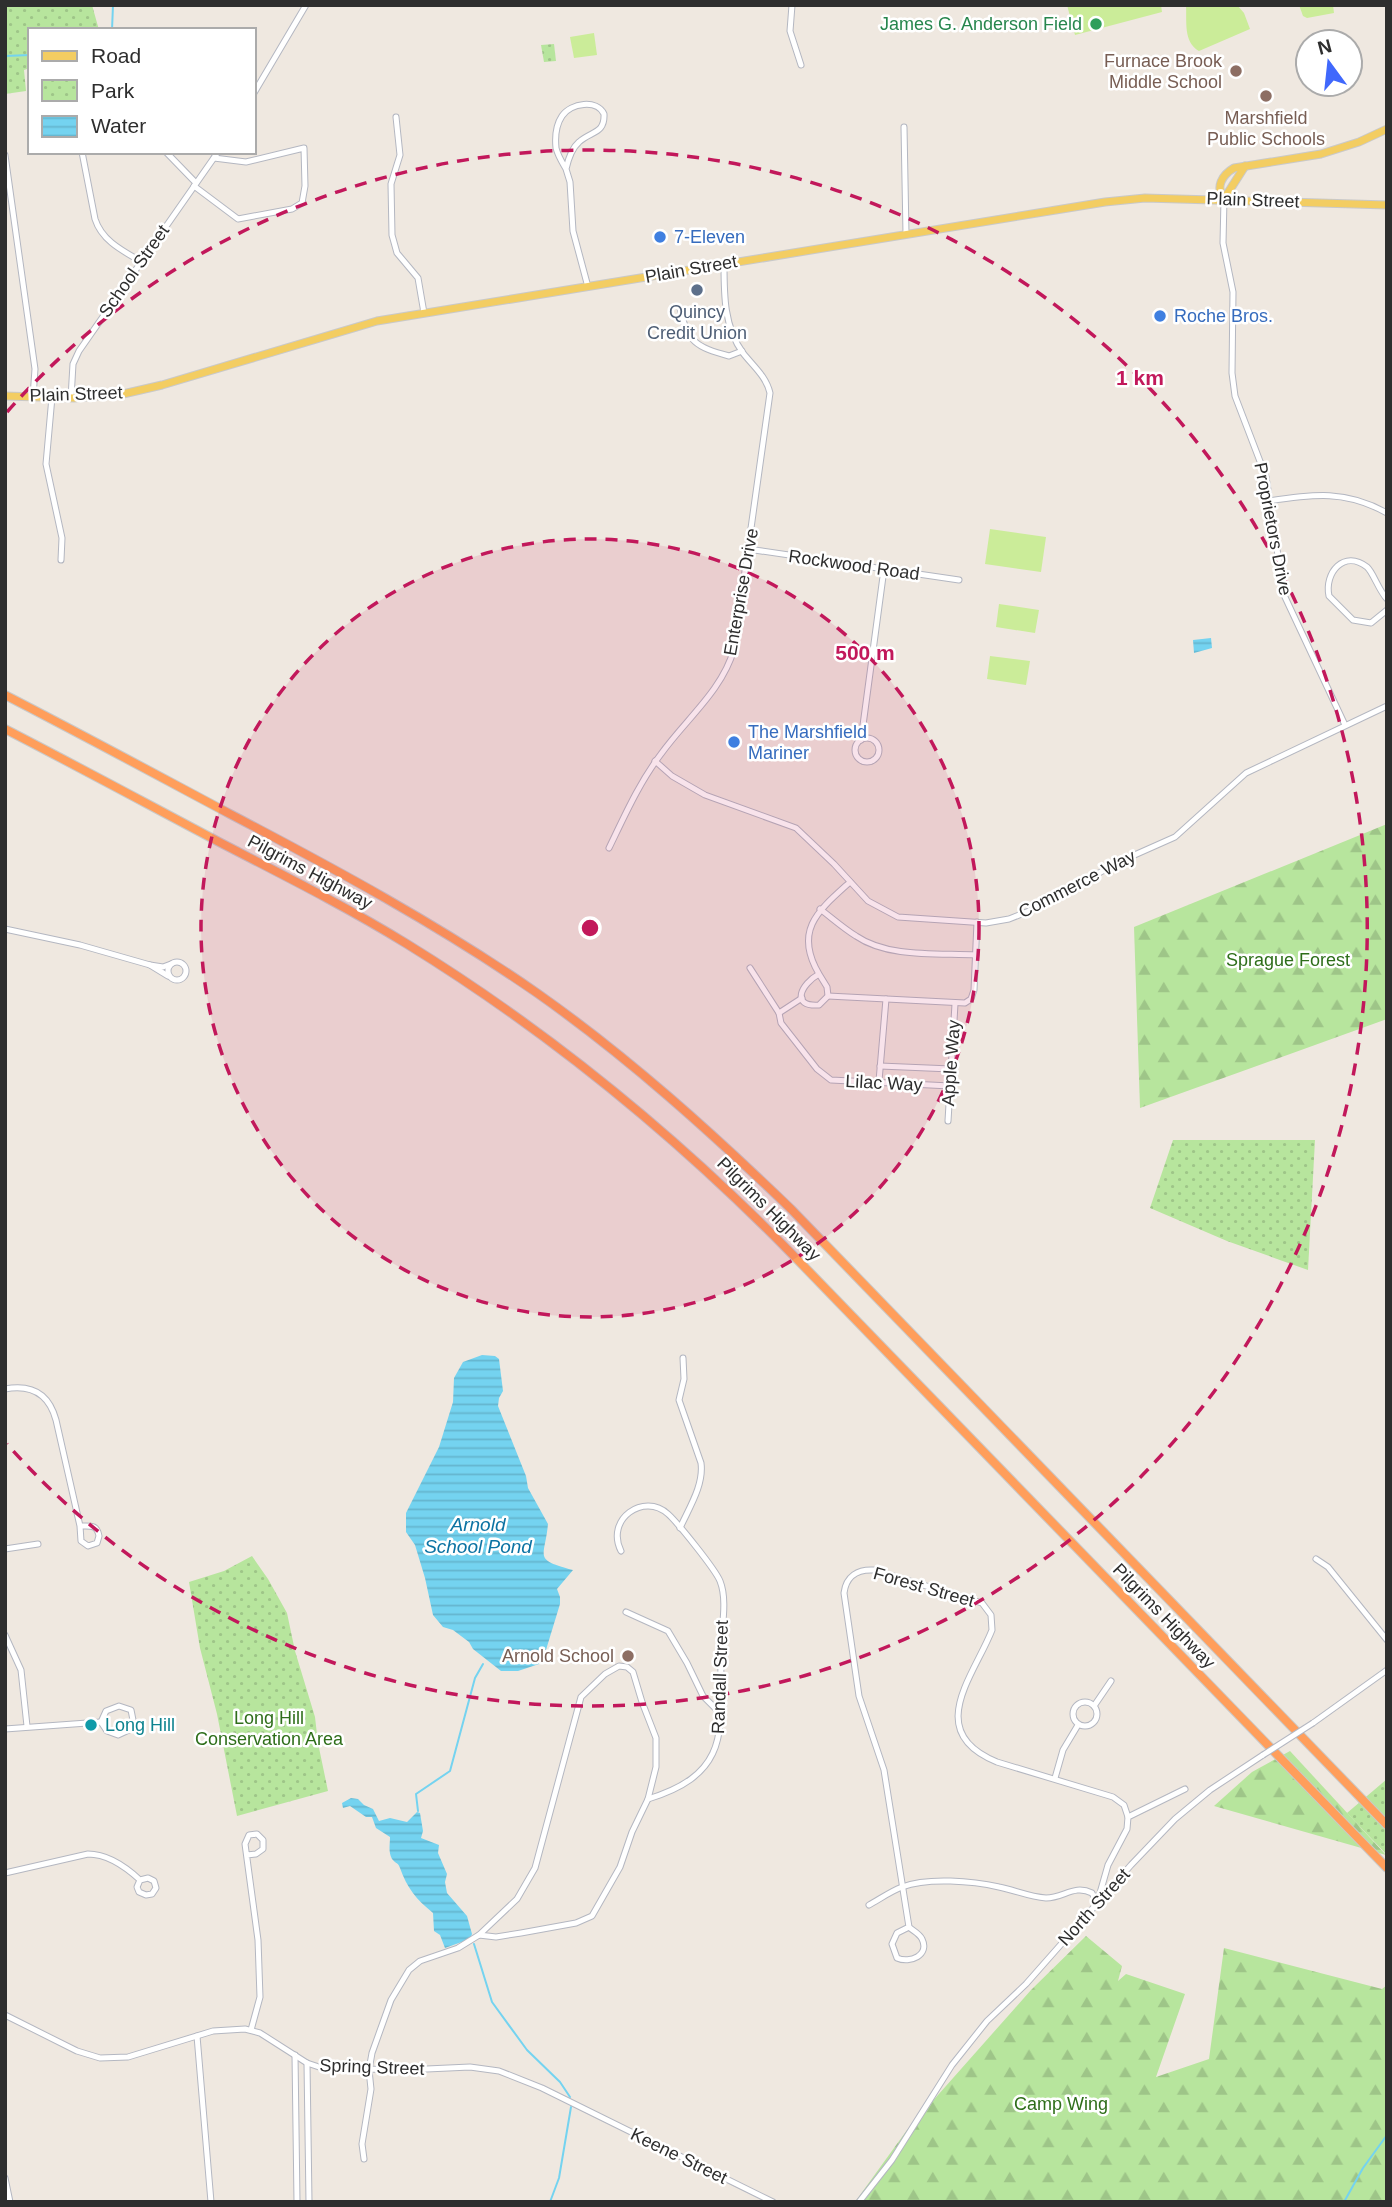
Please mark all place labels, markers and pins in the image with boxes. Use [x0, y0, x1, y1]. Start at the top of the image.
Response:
place label: James G. Anderson Field [880, 14, 1082, 34]
marker: James G. Anderson Field [1088, 16, 1104, 32]
place label: Furnace Brook Middle School [1104, 51, 1223, 92]
marker: Furnace Brook Middle School [1228, 63, 1244, 79]
marker: Marshfield Public Schools [1258, 88, 1274, 104]
place label: Marshfield Public Schools [1207, 108, 1325, 149]
place label: 7-Eleven [674, 227, 745, 247]
marker: 7-Eleven [652, 229, 668, 245]
marker: Quincy Credit Union [689, 282, 705, 298]
place label: Quincy Credit Union [647, 302, 747, 343]
place label: Roche Bros. [1174, 306, 1273, 326]
marker: Roche Bros. [1152, 308, 1168, 324]
place label: The Marshfield Mariner [748, 722, 867, 763]
marker: The Marshfield Mariner [726, 734, 742, 750]
centre of rings [578, 916, 602, 940]
place label: Arnold School [502, 1646, 614, 1666]
marker: Arnold School [620, 1648, 636, 1664]
place label: Long Hill [105, 1715, 175, 1735]
marker: Long Hill [83, 1717, 99, 1733]

